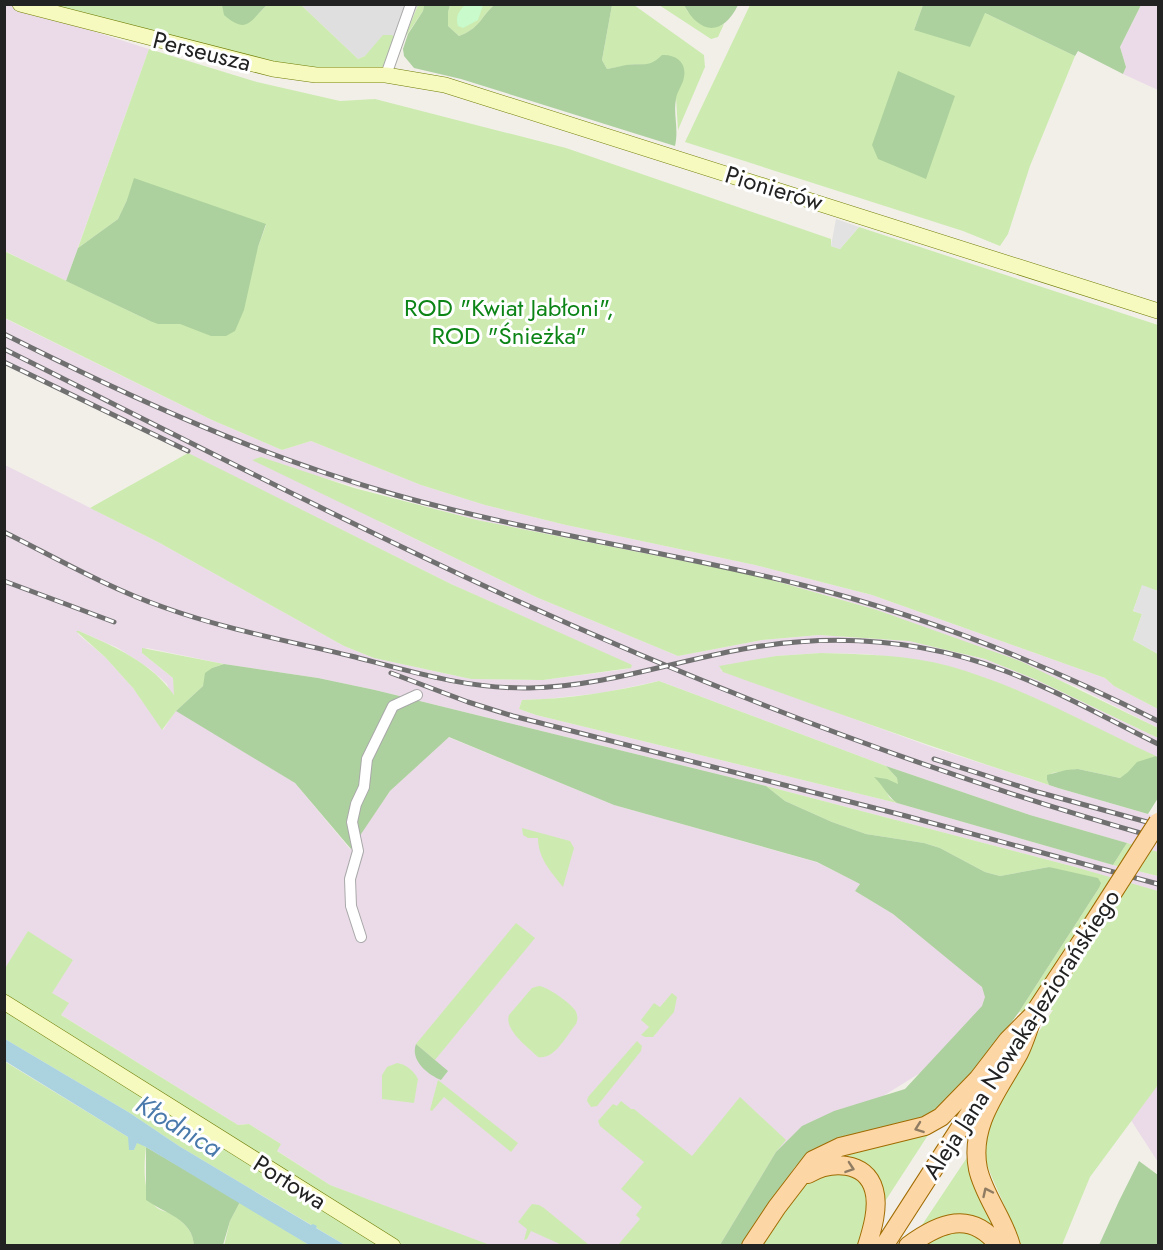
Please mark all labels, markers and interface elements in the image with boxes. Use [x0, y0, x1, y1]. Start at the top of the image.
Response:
street label: Perseusza [149, 22, 255, 80]
street label: Pionierów [721, 157, 828, 220]
park label: ROD "Kwiat Jabłoni", ROD "Śnieżka" [404, 290, 614, 353]
street label: Aleja Jana Nowaka-Jeziorańskiego [914, 882, 1128, 1186]
water label: Kłodnica [129, 1085, 230, 1167]
one-way arrow [914, 1120, 924, 1133]
street label: Portowa [247, 1146, 333, 1218]
one-way arrow [845, 1160, 855, 1173]
one-way arrow [983, 1188, 995, 1199]

